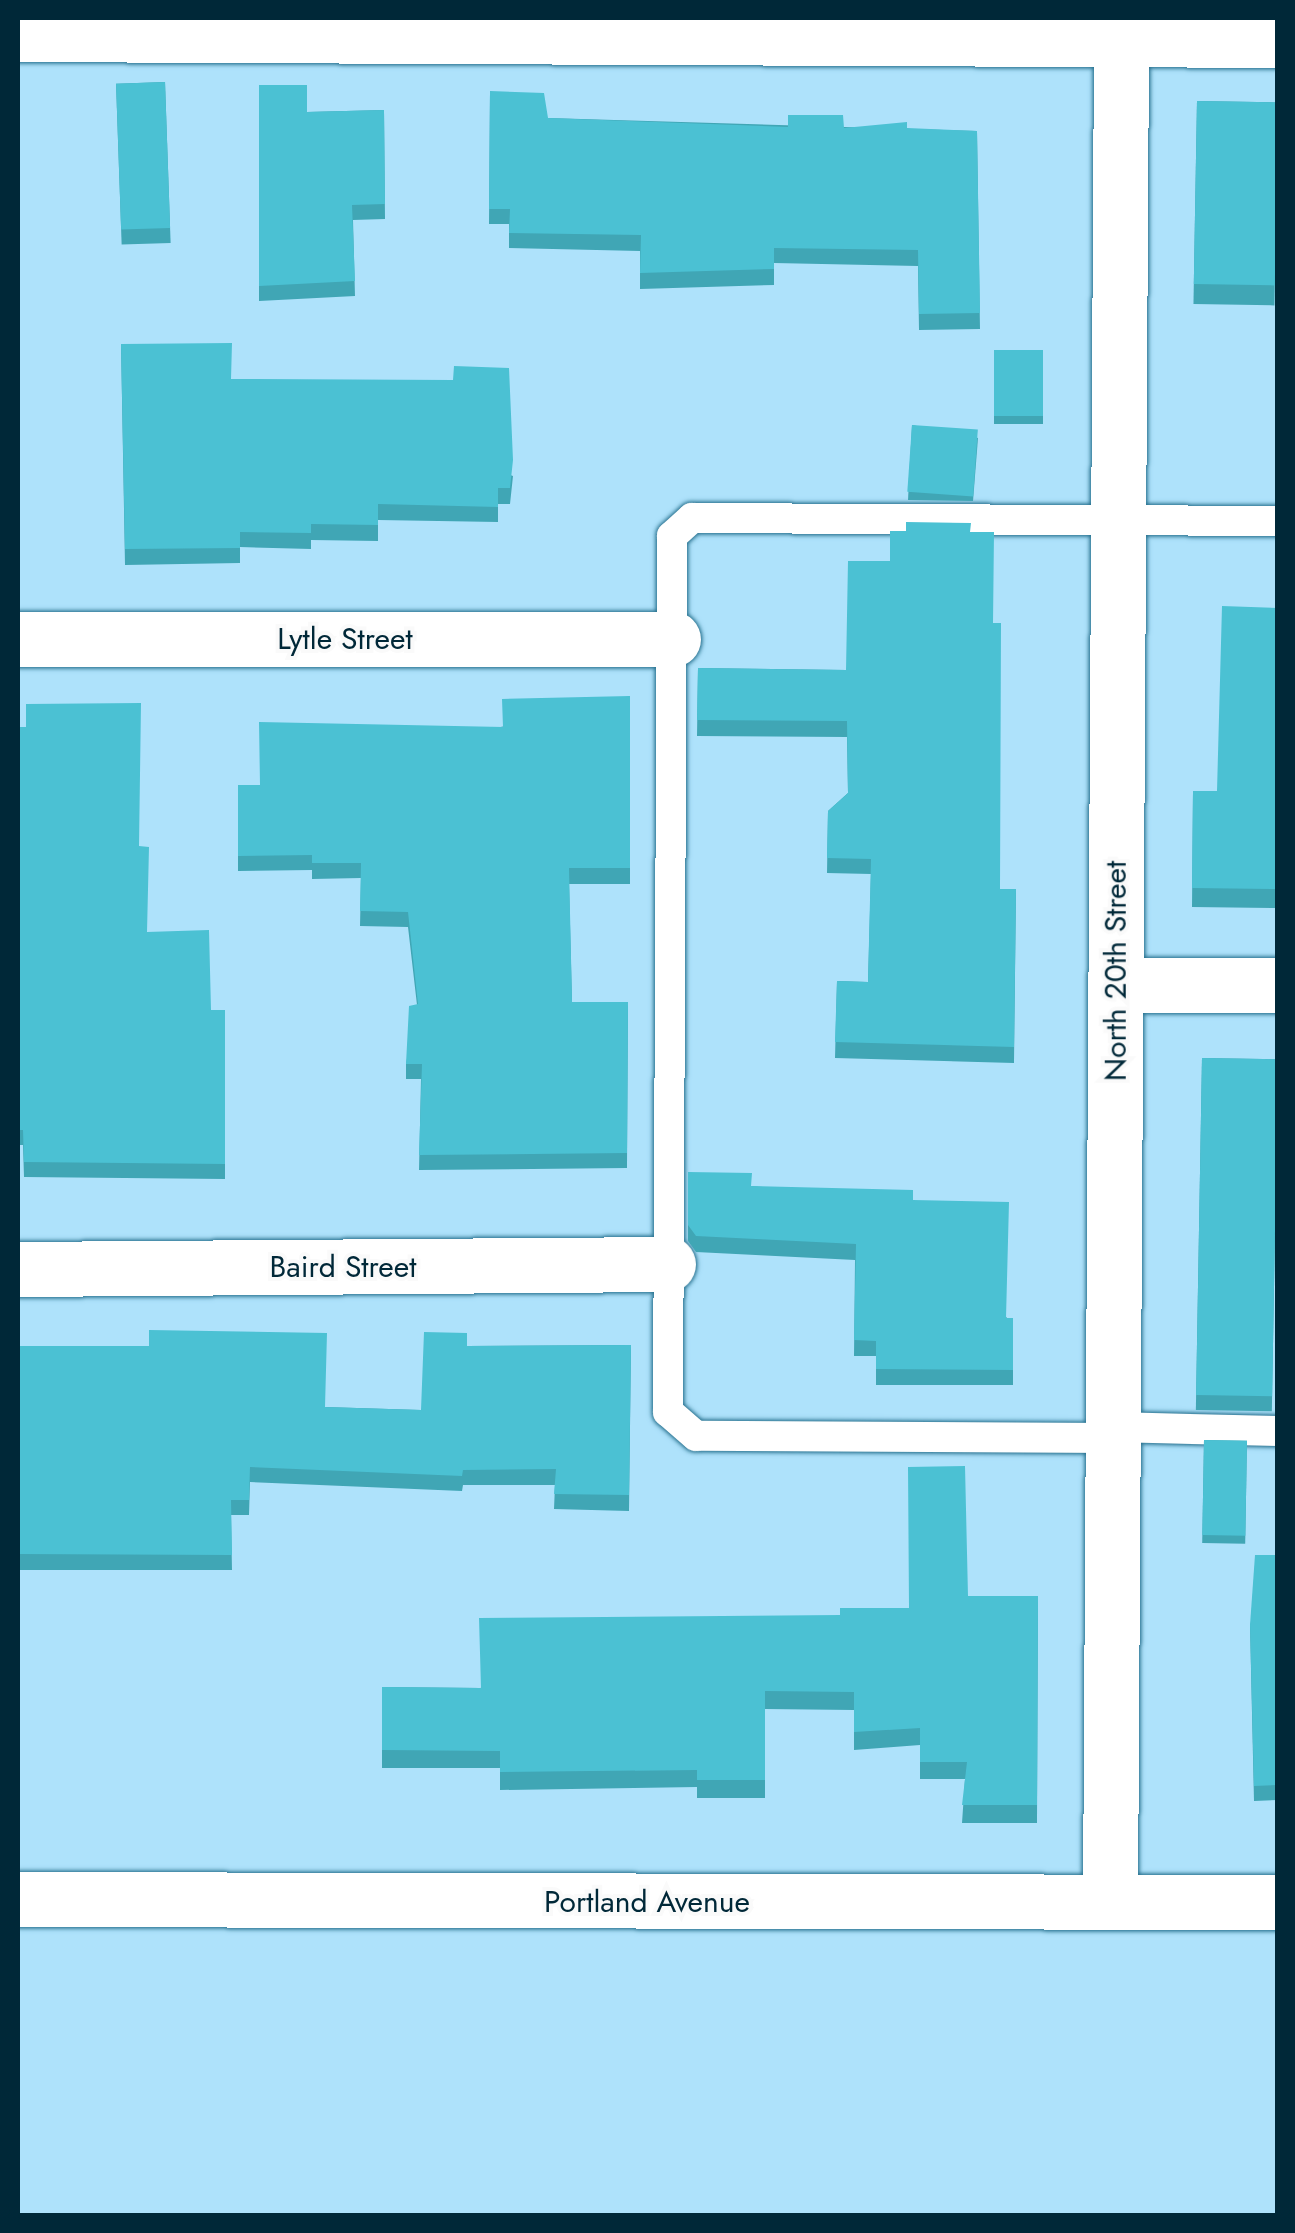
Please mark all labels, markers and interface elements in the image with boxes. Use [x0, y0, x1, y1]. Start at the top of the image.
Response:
street label: Lytle Street [277, 621, 413, 657]
street label: North 20th Street [1098, 861, 1134, 1081]
street label: Baird Street [270, 1249, 416, 1285]
street label: Portland Avenue [544, 1884, 750, 1920]

